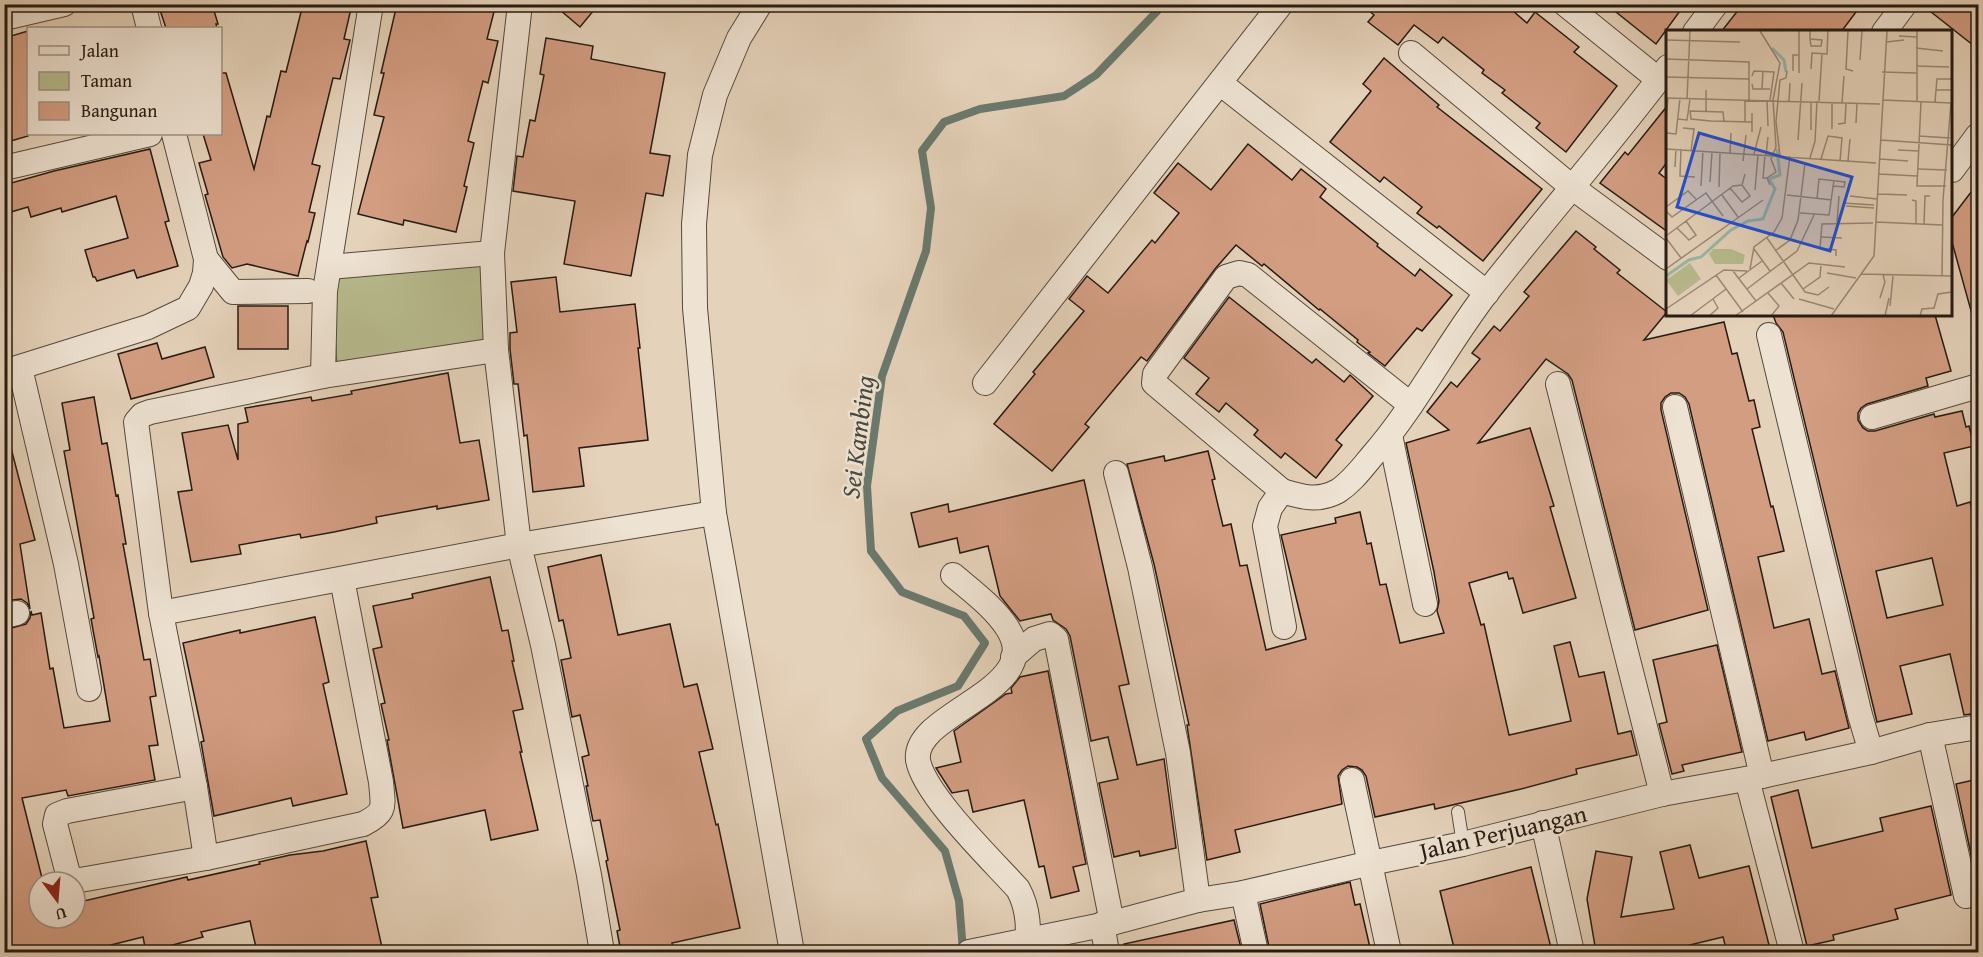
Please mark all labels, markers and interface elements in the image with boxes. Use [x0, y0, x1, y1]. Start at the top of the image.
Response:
legend [27, 27, 222, 135]
inset map [1666, 30, 1953, 316]
text: Jalan [79, 37, 119, 64]
text: Taman [81, 67, 132, 94]
text: Bangunan [81, 97, 157, 124]
water label: Sei Kambing [830, 373, 884, 501]
street label: Jalan Perjuangan [1413, 796, 1591, 869]
north arrow [27, 870, 87, 930]
text: U [52, 901, 70, 928]

